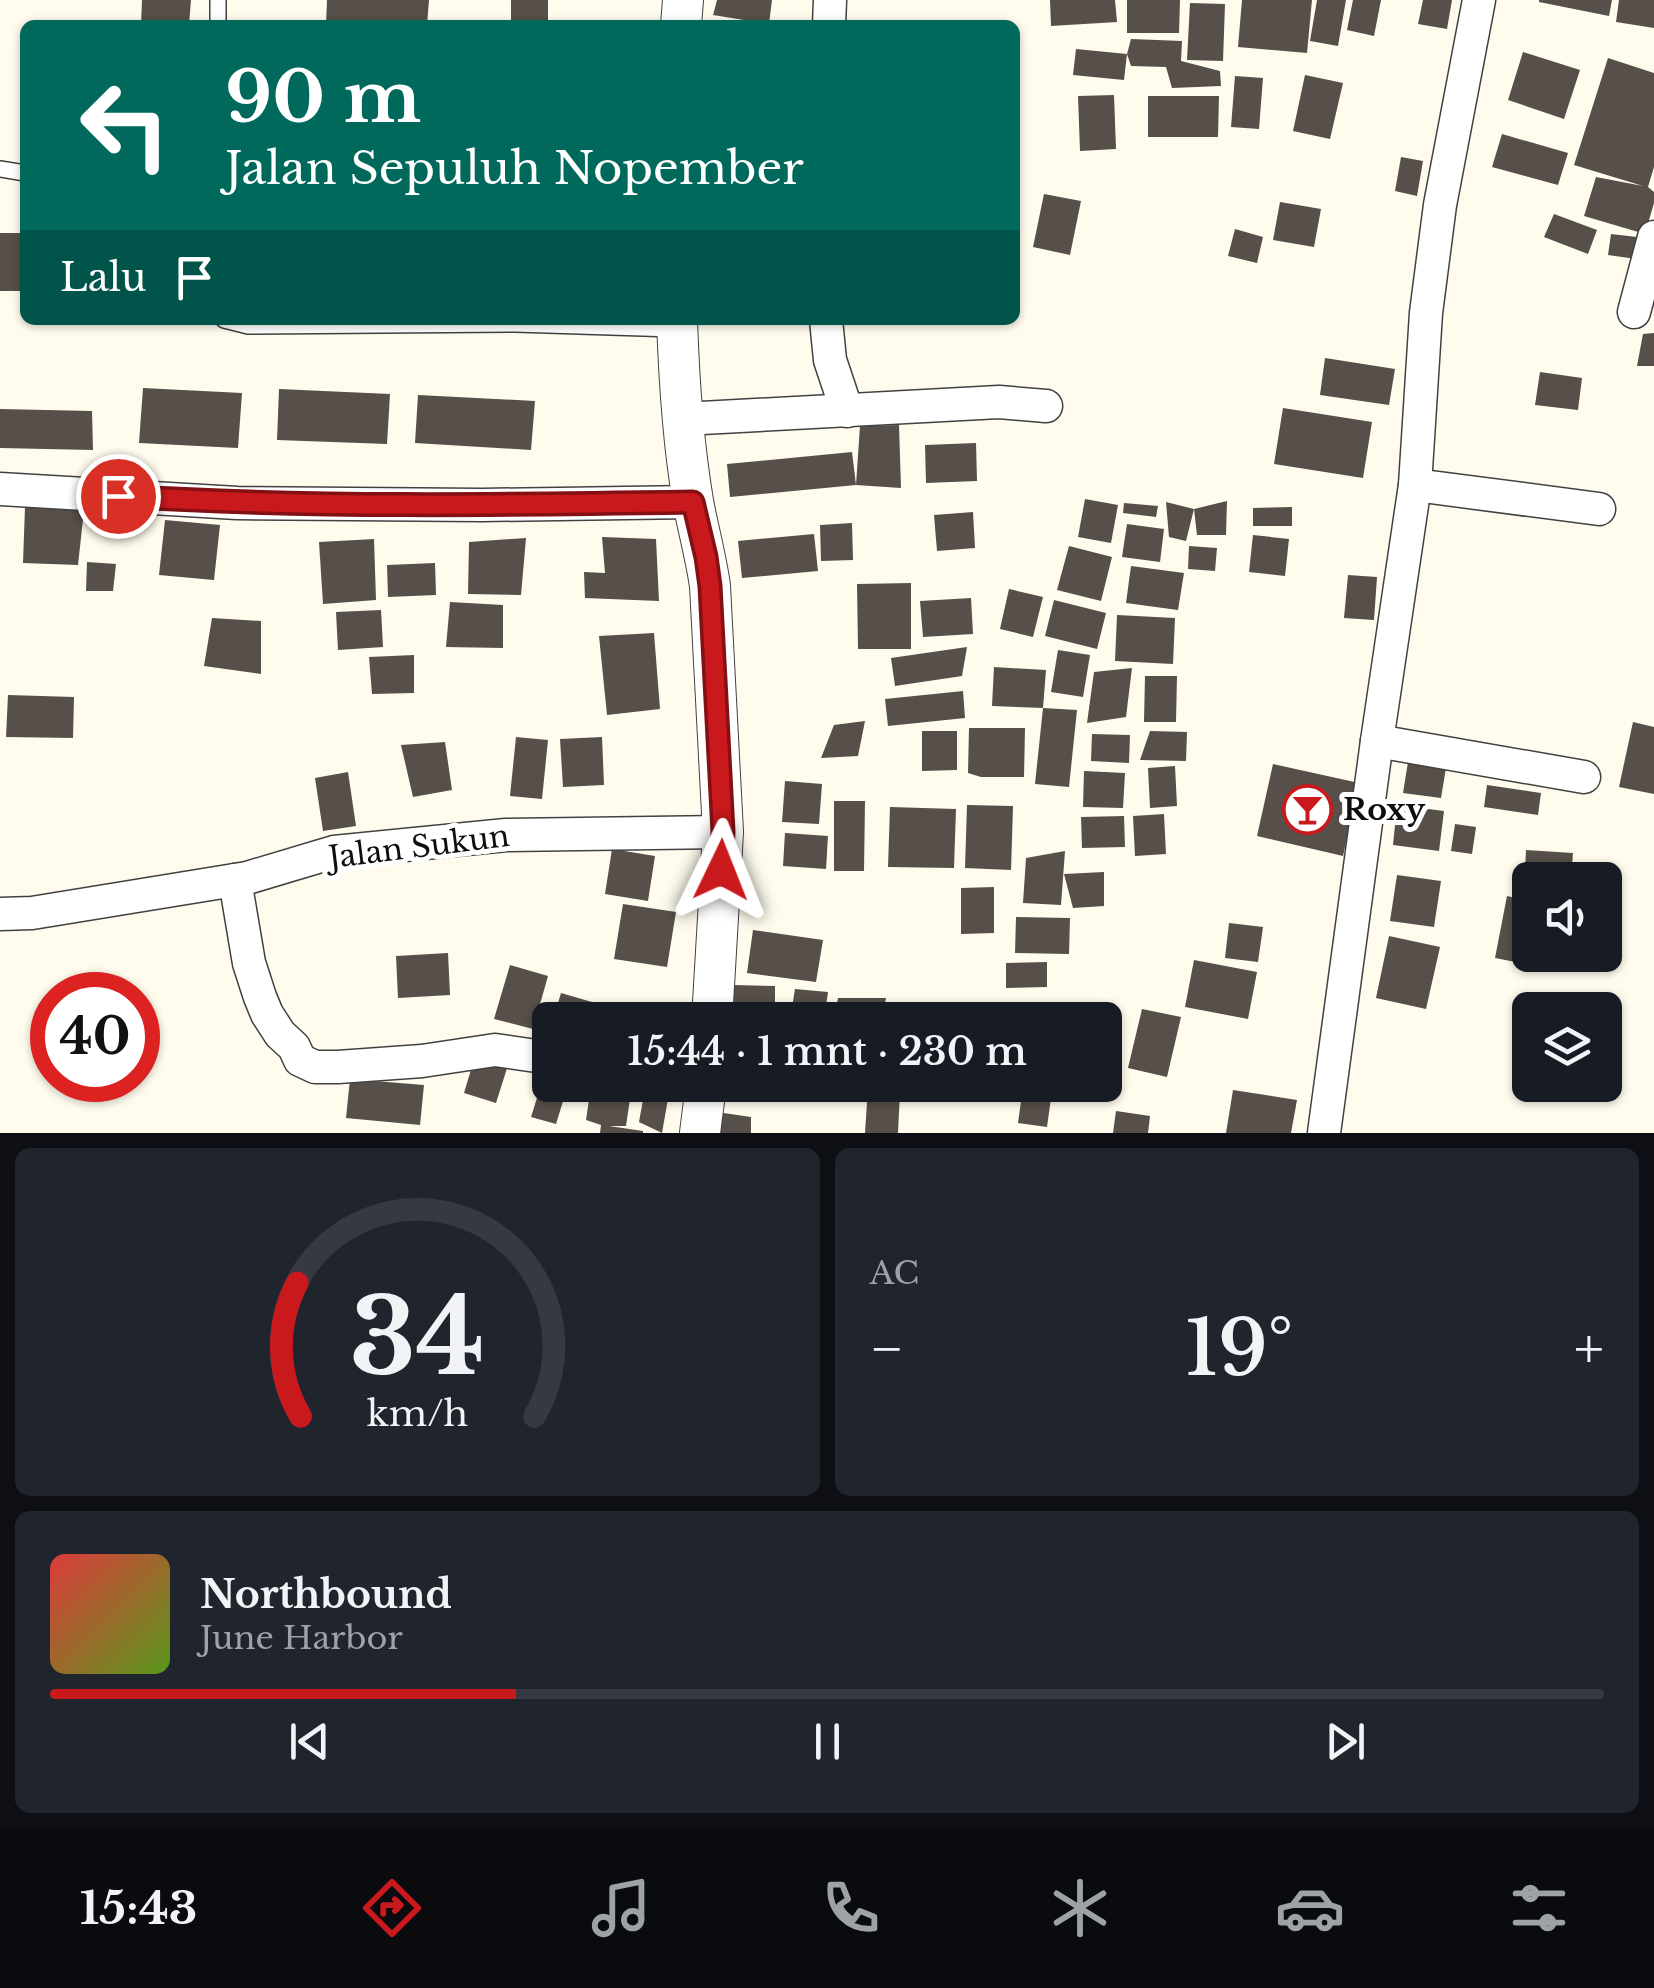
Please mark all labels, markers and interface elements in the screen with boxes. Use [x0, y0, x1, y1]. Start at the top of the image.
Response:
text: 90 m [225, 54, 421, 141]
icon: left [60, 60, 190, 190]
text: Jalan Sepuluh Nopember [225, 140, 804, 196]
icon: arrive [167, 250, 222, 305]
text: Lalu [60, 254, 147, 301]
pin [76, 454, 161, 539]
icon: arrive [91, 469, 146, 524]
bar icon: Roxy [1282, 784, 1334, 836]
place label: Roxy [1343, 791, 1426, 828]
street label: Jalan Sukun [322, 817, 511, 876]
position arrow [669, 818, 773, 922]
map controls [1512, 862, 1622, 1102]
button: sound [1512, 862, 1622, 972]
speed limit sign: 40 [30, 972, 160, 1102]
button: layers [1512, 992, 1622, 1102]
text: 15:44 · 1 mnt · 230 m [627, 1028, 1027, 1075]
text: AC [870, 1253, 919, 1293]
text: 34 [350, 1273, 485, 1402]
text: 19° [1185, 1302, 1293, 1395]
text: − [870, 1315, 904, 1383]
text: + [1574, 1315, 1604, 1383]
text: km/h [367, 1391, 468, 1436]
text: Northbound [200, 1571, 452, 1618]
text: June Harbor [200, 1618, 403, 1658]
icon: previous [282, 1714, 337, 1769]
icon: pause [800, 1714, 855, 1769]
icon: next [1318, 1714, 1373, 1769]
icon: directions [357, 1873, 427, 1943]
icon: music [586, 1873, 656, 1943]
icon: phone [816, 1873, 886, 1943]
icon: climate [1045, 1873, 1115, 1943]
icon: car [1275, 1873, 1345, 1943]
icon: filters [1504, 1873, 1574, 1943]
text: 15:43 [80, 1880, 197, 1936]

